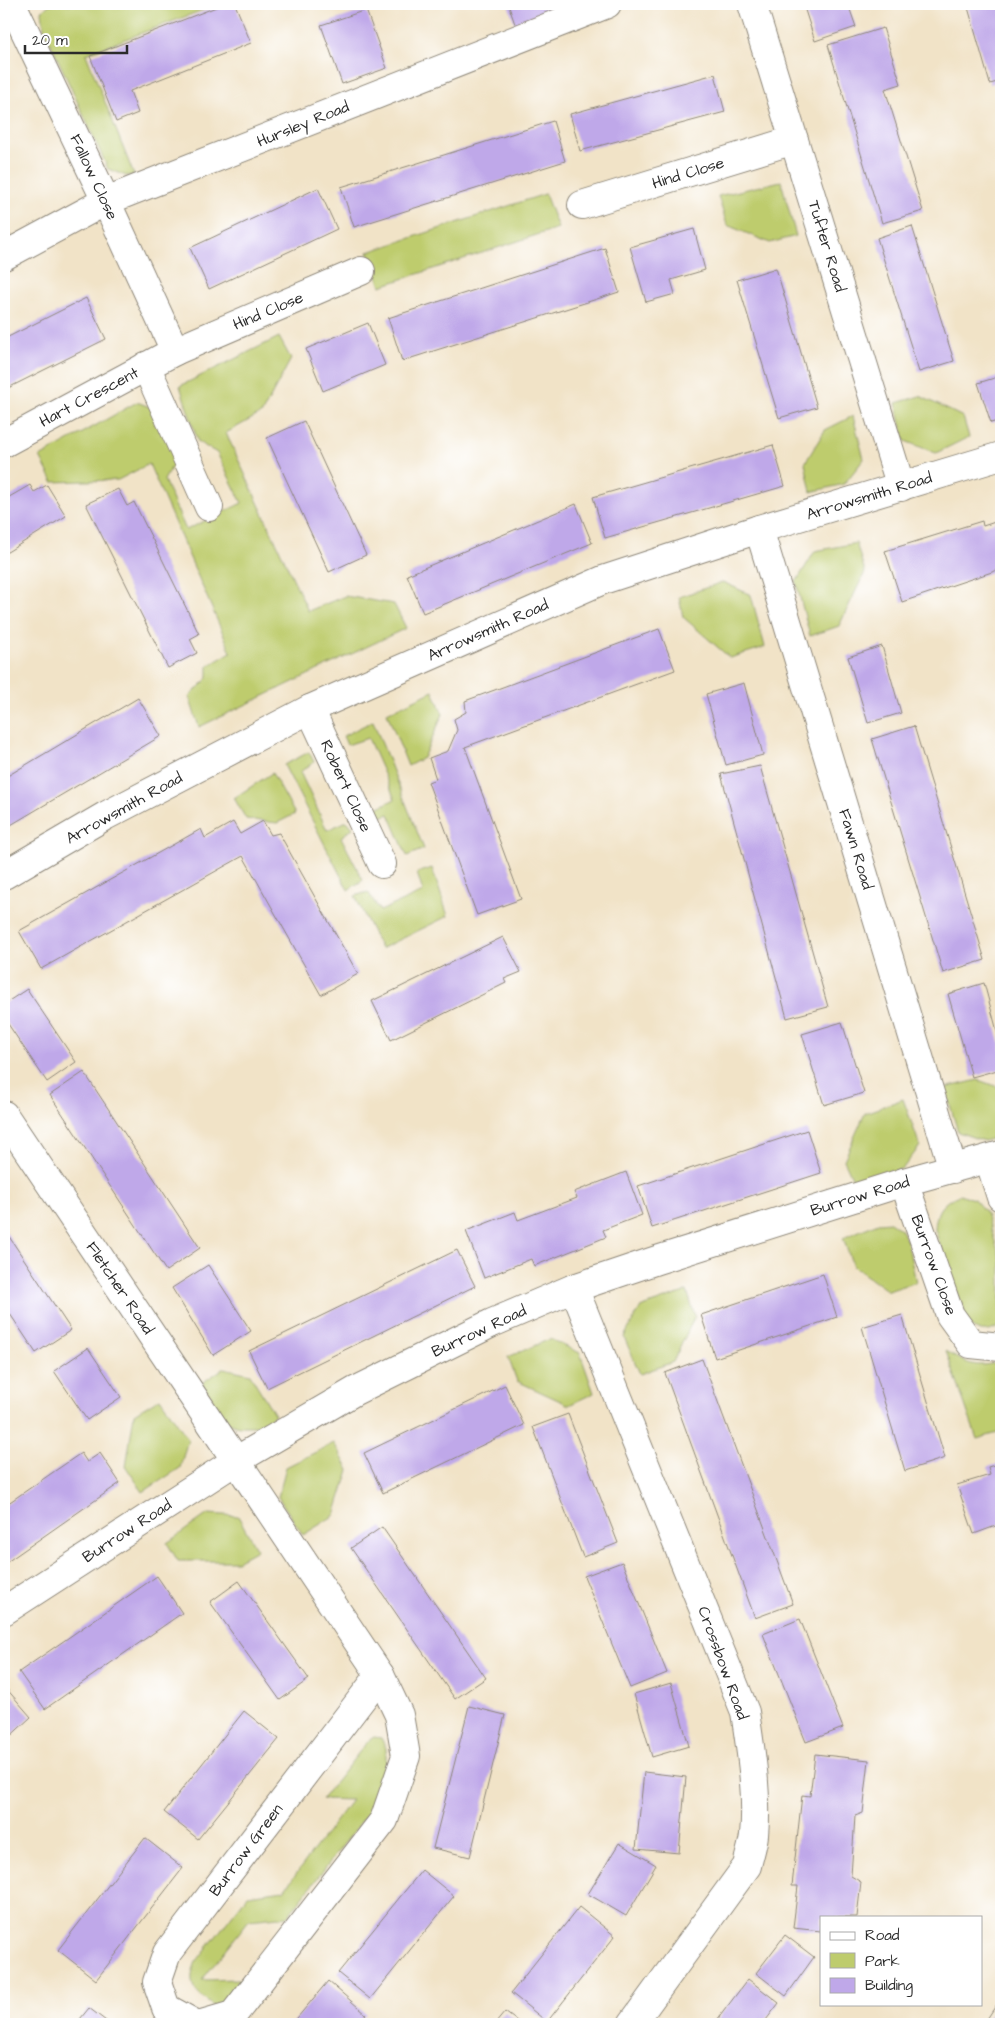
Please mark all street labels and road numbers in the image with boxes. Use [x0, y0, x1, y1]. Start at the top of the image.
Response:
street label: Hursley Road [254, 95, 353, 153]
street label: Fallow Close [65, 131, 124, 224]
street label: Hind Close [649, 152, 727, 194]
street label: Tufter Road [803, 198, 851, 294]
street label: Hind Close [230, 286, 307, 336]
street label: Hart Crescent [35, 361, 143, 432]
street label: Arrowsmith Road [803, 466, 935, 526]
street label: Arrowsmith Road [424, 593, 552, 667]
street label: Robert Close [315, 736, 377, 836]
street label: Arrowsmith Road [62, 767, 186, 849]
street label: Fawn Road [833, 806, 879, 892]
street label: Burrow Road [808, 1171, 912, 1221]
street label: Burrow Close [906, 1212, 962, 1318]
street label: Fletcher Road [81, 1237, 159, 1339]
street label: Burrow Road [428, 1299, 530, 1363]
street label: Burrow Road [78, 1494, 176, 1568]
street label: Crossbow Road [692, 1603, 754, 1723]
street label: Burrow Green [204, 1799, 288, 1901]

